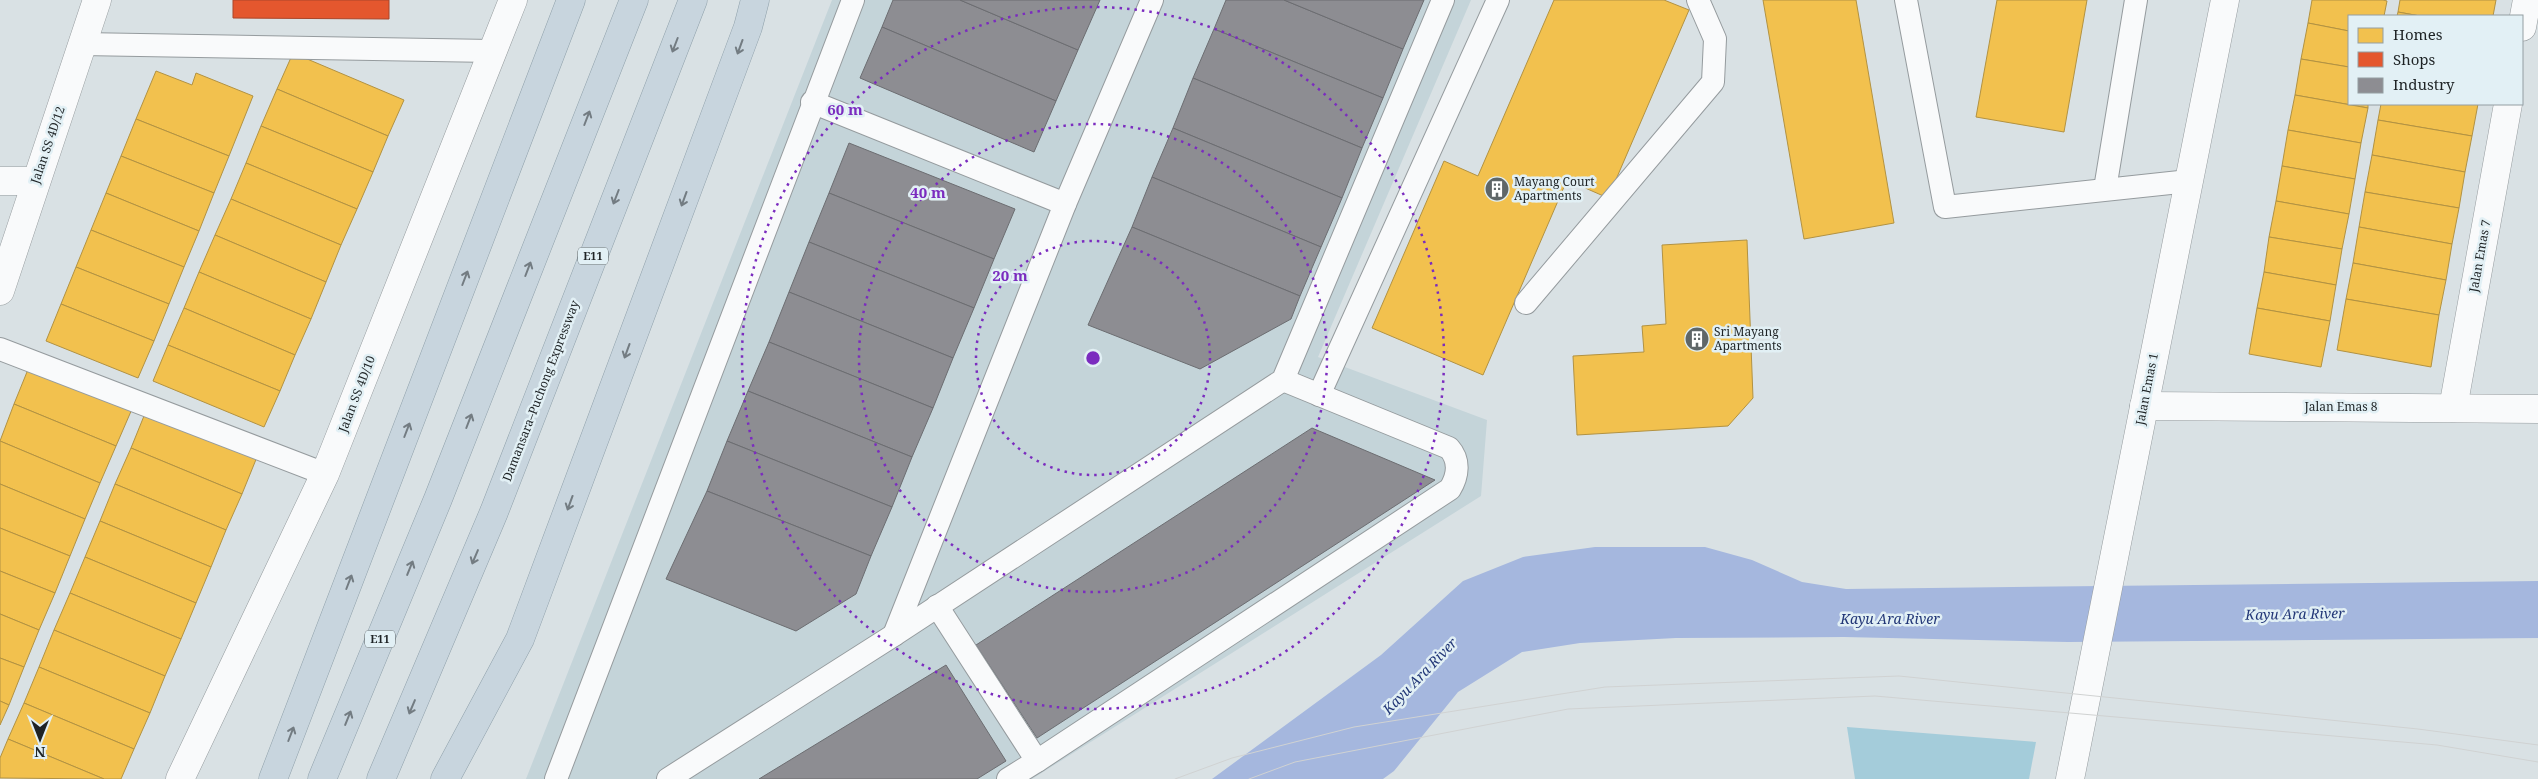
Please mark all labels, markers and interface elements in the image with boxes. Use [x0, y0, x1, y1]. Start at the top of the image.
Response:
legend [2348, 15, 2523, 105]
text: Homes [2393, 24, 2443, 44]
one-way arrow [670, 37, 679, 53]
one-way arrow [735, 38, 744, 54]
text: Shops [2393, 49, 2436, 69]
text: Industry [2393, 74, 2455, 94]
text: 60 m [827, 99, 863, 119]
street label: Jalan SS 4D/12 [26, 104, 69, 187]
one-way arrow [583, 111, 593, 126]
place label: Mayang Court Apartments [1514, 173, 1594, 204]
building icon: Mayang Court Apartments [1484, 176, 1510, 202]
text: 40 m [910, 182, 946, 202]
one-way arrow [611, 189, 621, 204]
one-way arrow [679, 191, 688, 206]
street label: Jalan Emas 7 [2465, 218, 2494, 294]
road number: E11 [578, 248, 608, 264]
one-way arrow [524, 262, 533, 278]
text: 20 m [992, 265, 1028, 285]
one-way arrow [461, 271, 470, 287]
street label: Damansara–Puchong Expressway [498, 298, 583, 484]
place label: Sri Mayang Apartments [1714, 323, 1782, 354]
building icon: Sri Mayang Apartments [1684, 326, 1710, 352]
one-way arrow [622, 343, 631, 358]
centre of rings [1084, 349, 1102, 367]
street label: Jalan Emas 1 [2131, 351, 2162, 427]
street label: Jalan SS 4D/10 [334, 353, 379, 436]
street label: Jalan Emas 8 [2303, 398, 2378, 415]
one-way arrow [465, 414, 474, 429]
one-way arrow [403, 423, 412, 438]
one-way arrow [565, 495, 574, 511]
one-way arrow [469, 549, 479, 564]
one-way arrow [405, 561, 415, 576]
one-way arrow [345, 575, 354, 590]
water label: Kayu Ara River [2244, 603, 2345, 624]
water label: Kayu Ara River [1839, 609, 1940, 628]
road number: E11 [365, 630, 395, 648]
water label: Kayu Ara River [1378, 633, 1461, 719]
one-way arrow [406, 699, 416, 714]
one-way arrow [343, 711, 353, 726]
north arrow [15, 714, 65, 764]
one-way arrow [287, 726, 296, 742]
text: N [34, 743, 46, 762]

